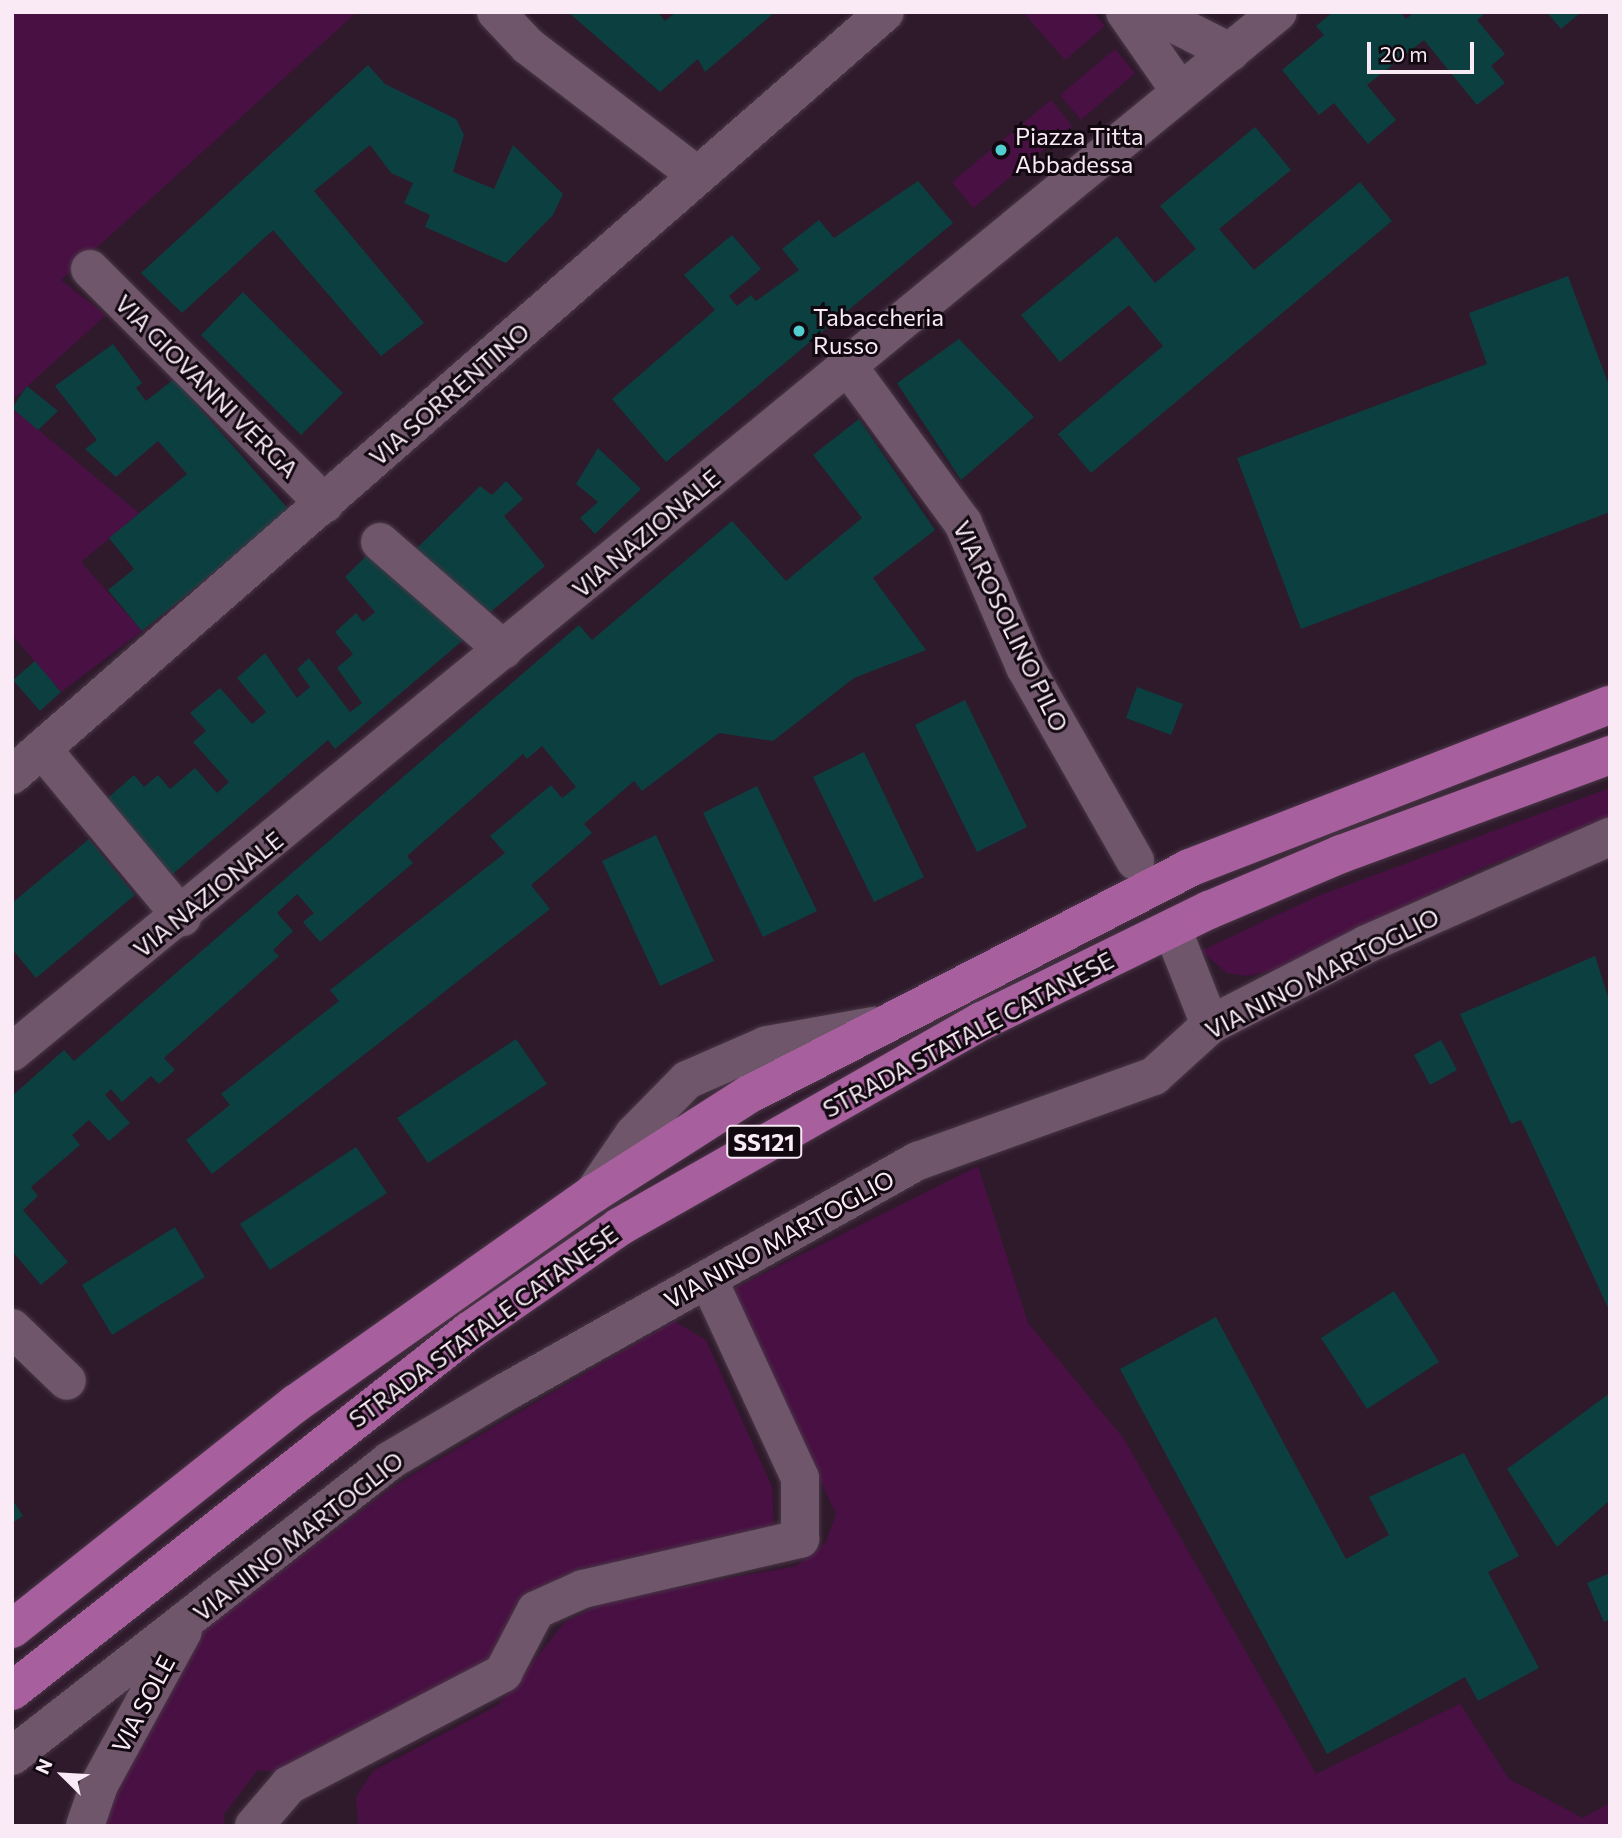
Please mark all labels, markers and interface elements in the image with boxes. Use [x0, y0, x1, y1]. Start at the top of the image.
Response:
scale bar [1370, 28, 1477, 72]
text: 20 m [1380, 41, 1428, 66]
place label: Piazza Titta Abbadessa [1015, 122, 1144, 178]
marker: Piazza Titta Abbadessa [993, 142, 1009, 158]
street label: VIA GIOVANNI VERGA [109, 288, 305, 484]
place label: Tabaccheria Russo [813, 303, 944, 359]
street label: VIA SORRENTINO [363, 317, 535, 471]
marker: Tabaccheria Russo [791, 323, 807, 339]
street label: VIA NAZIONALE [566, 463, 726, 603]
street label: VIA ROSOLINO PILO [947, 516, 1075, 736]
street label: VIA NAZIONALE [127, 825, 289, 963]
street label: VIA NINO MARTOGLIO [1200, 902, 1444, 1044]
street label: STRADA STATALE CATANESE [818, 945, 1118, 1123]
road number: SS121 [726, 1122, 802, 1162]
street label: VIA NINO MARTOGLIO [659, 1164, 899, 1314]
street label: STRADA STATALE CATANESE [343, 1219, 623, 1433]
street label: VIA NINO MARTOGLIO [187, 1445, 409, 1627]
street label: VIA SOLE [105, 1650, 181, 1758]
north arrow [28, 1740, 98, 1810]
text: N [30, 1755, 57, 1777]

